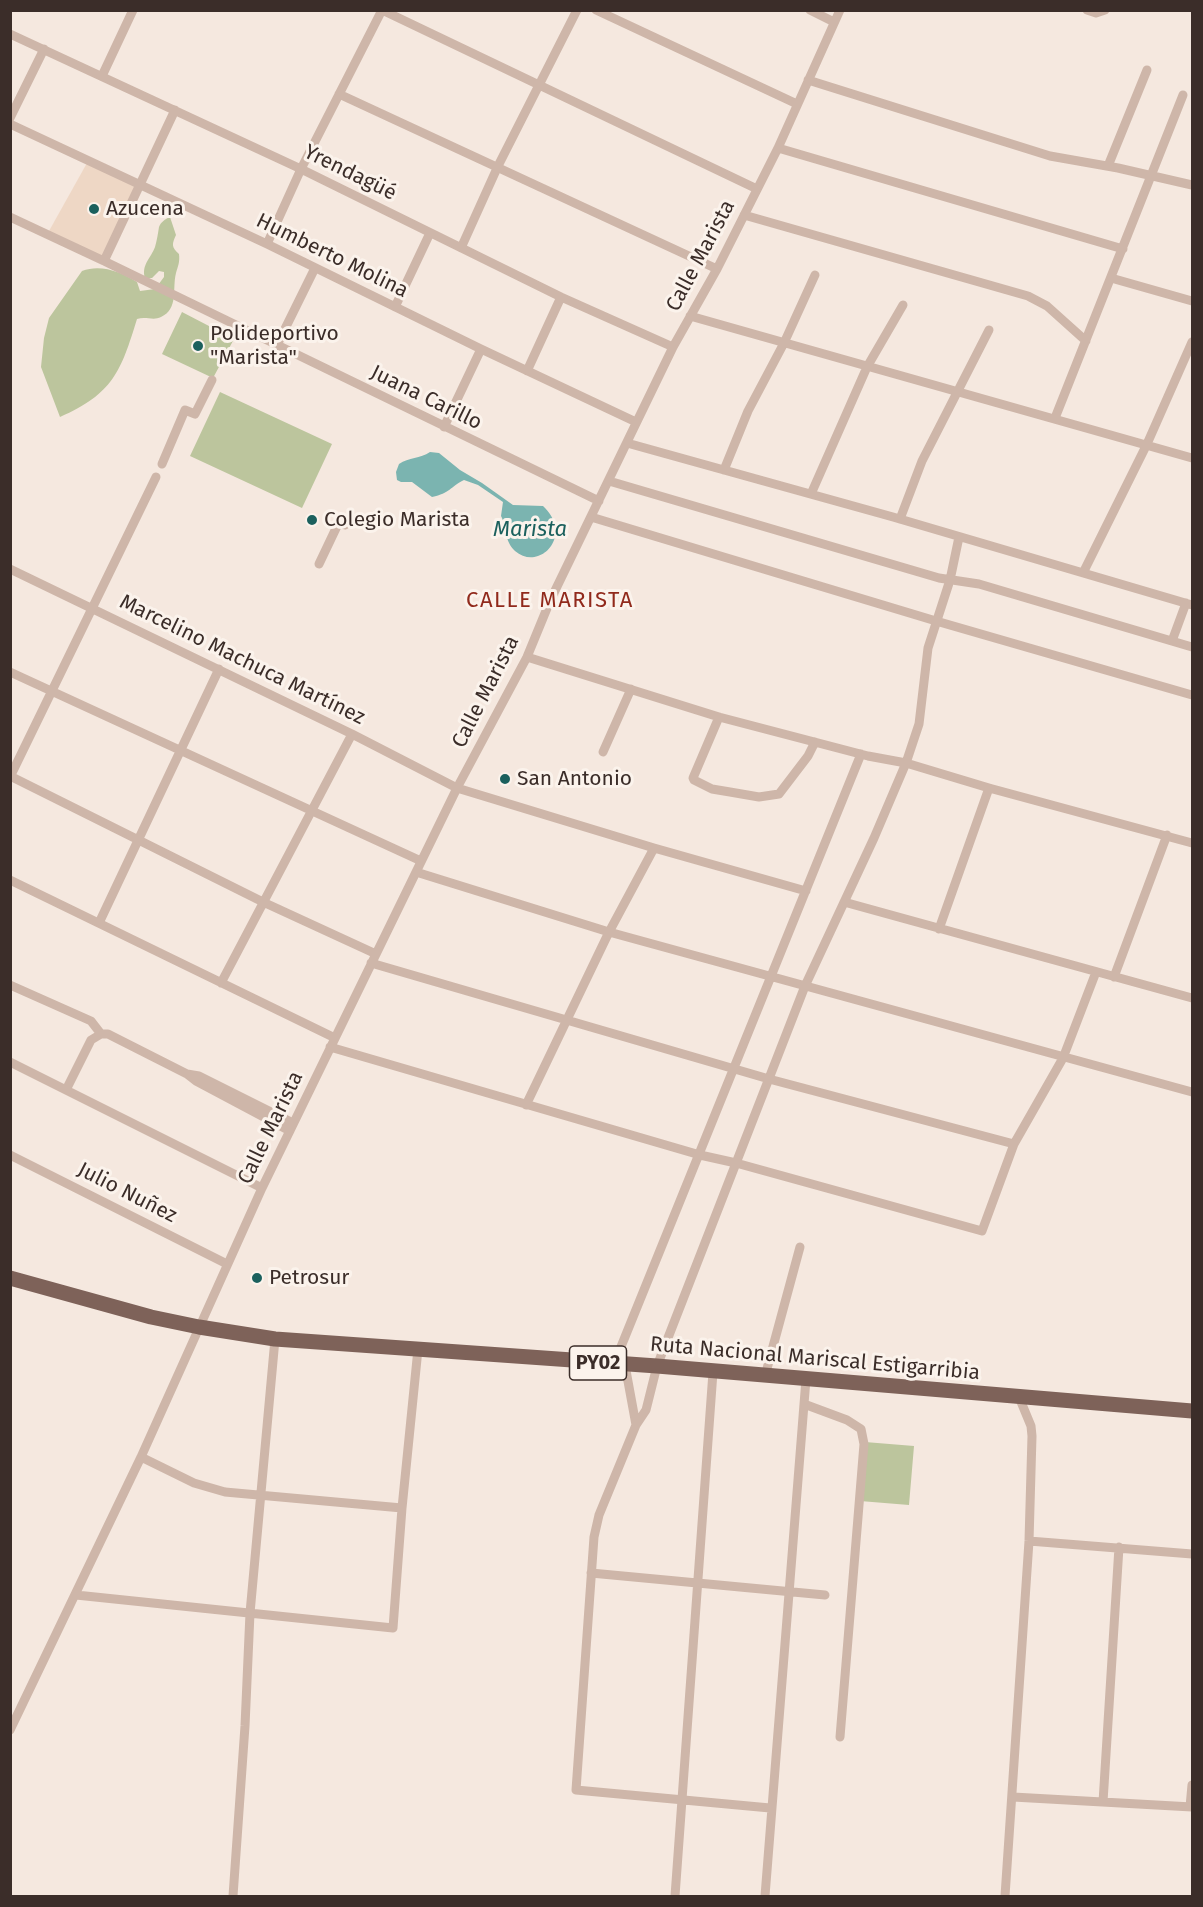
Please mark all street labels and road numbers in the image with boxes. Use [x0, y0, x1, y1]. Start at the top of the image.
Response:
street label: Yrendagüé [300, 140, 400, 206]
street label: Calle Marista [661, 196, 741, 316]
street label: Humberto Molina [252, 208, 412, 304]
street label: Juana Carillo [366, 360, 486, 436]
street label: Marcelino Machuca Martínez [115, 590, 369, 730]
street label: Calle Marista [447, 632, 525, 752]
street label: Calle Marista [233, 1067, 309, 1189]
street label: Julio Nuñez [73, 1157, 181, 1229]
street label: Ruta Nacional Mariscal Estigarribia [649, 1332, 981, 1386]
road number: PY02 [570, 1346, 626, 1380]

